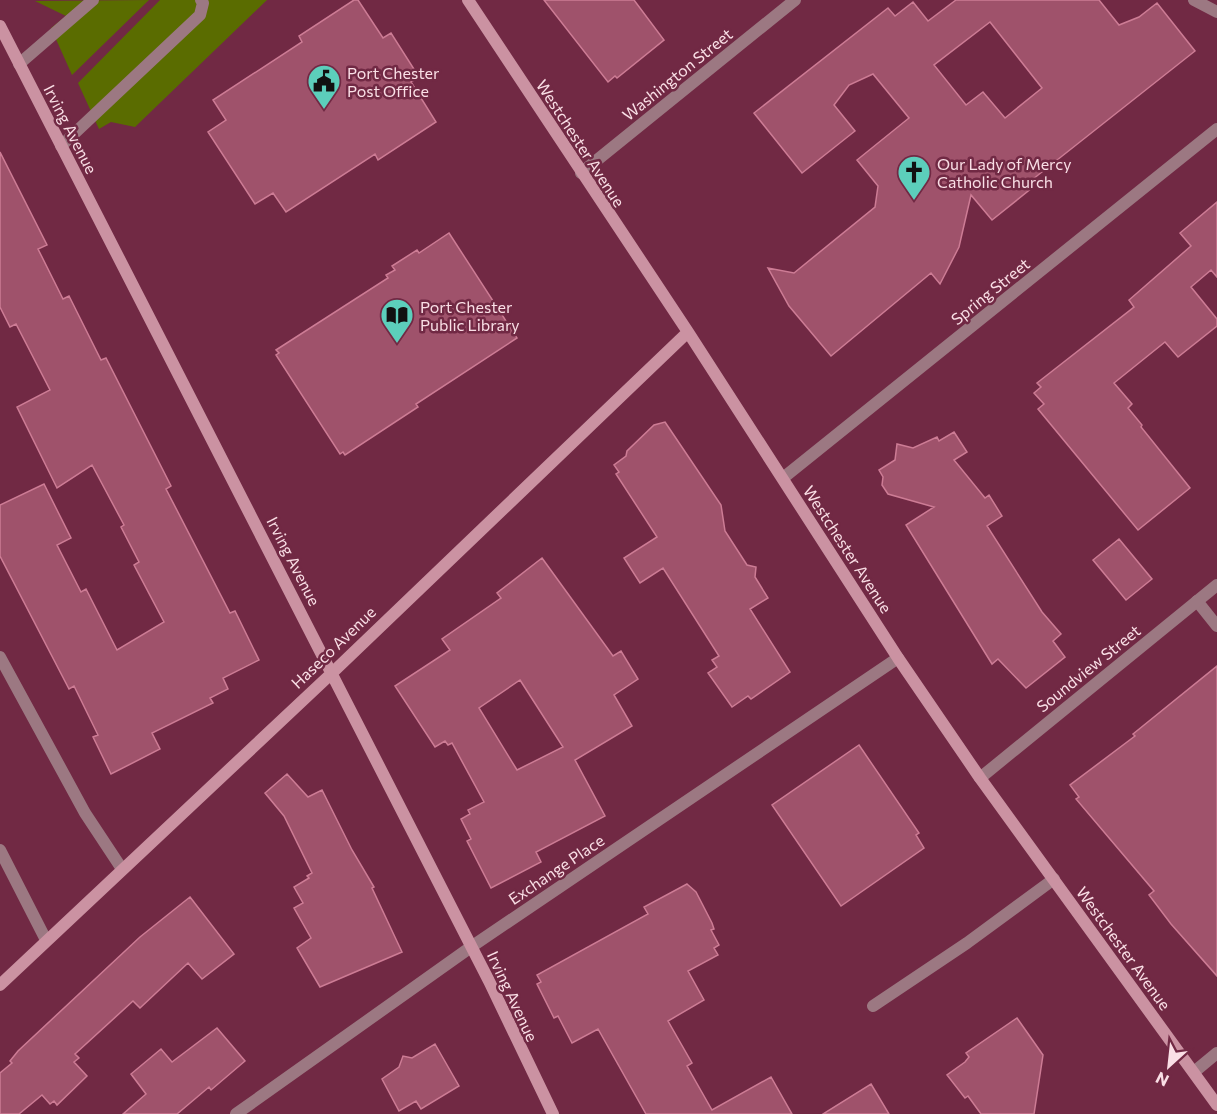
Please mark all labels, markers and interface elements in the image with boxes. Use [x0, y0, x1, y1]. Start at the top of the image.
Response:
street label: Washington Street [618, 24, 736, 124]
public building icon: Port Chester Post Office [306, 63, 342, 110]
place label: Port Chester Post Office [347, 63, 440, 100]
street label: Westchester Avenue [533, 76, 629, 210]
street label: Irving Avenue [40, 81, 102, 177]
church icon: Our Lady of Mercy Catholic Church [896, 154, 932, 201]
place label: Our Lady of Mercy Catholic Church [937, 154, 1071, 191]
street label: Spring Street [947, 253, 1033, 328]
library icon: Port Chester Public Library [379, 297, 415, 344]
place label: Port Chester Public Library [420, 297, 520, 334]
street label: Westchester Avenue [800, 482, 896, 616]
street label: Irving Avenue [263, 513, 325, 609]
street label: Haseco Avenue [287, 602, 379, 692]
street label: Soundview Street [1032, 620, 1144, 716]
street label: Exchange Place [505, 830, 607, 908]
street label: Westchester Avenue [1073, 883, 1175, 1013]
street label: Irving Avenue [484, 948, 542, 1044]
north arrow [1139, 1036, 1199, 1096]
text: N [1152, 1069, 1172, 1091]

